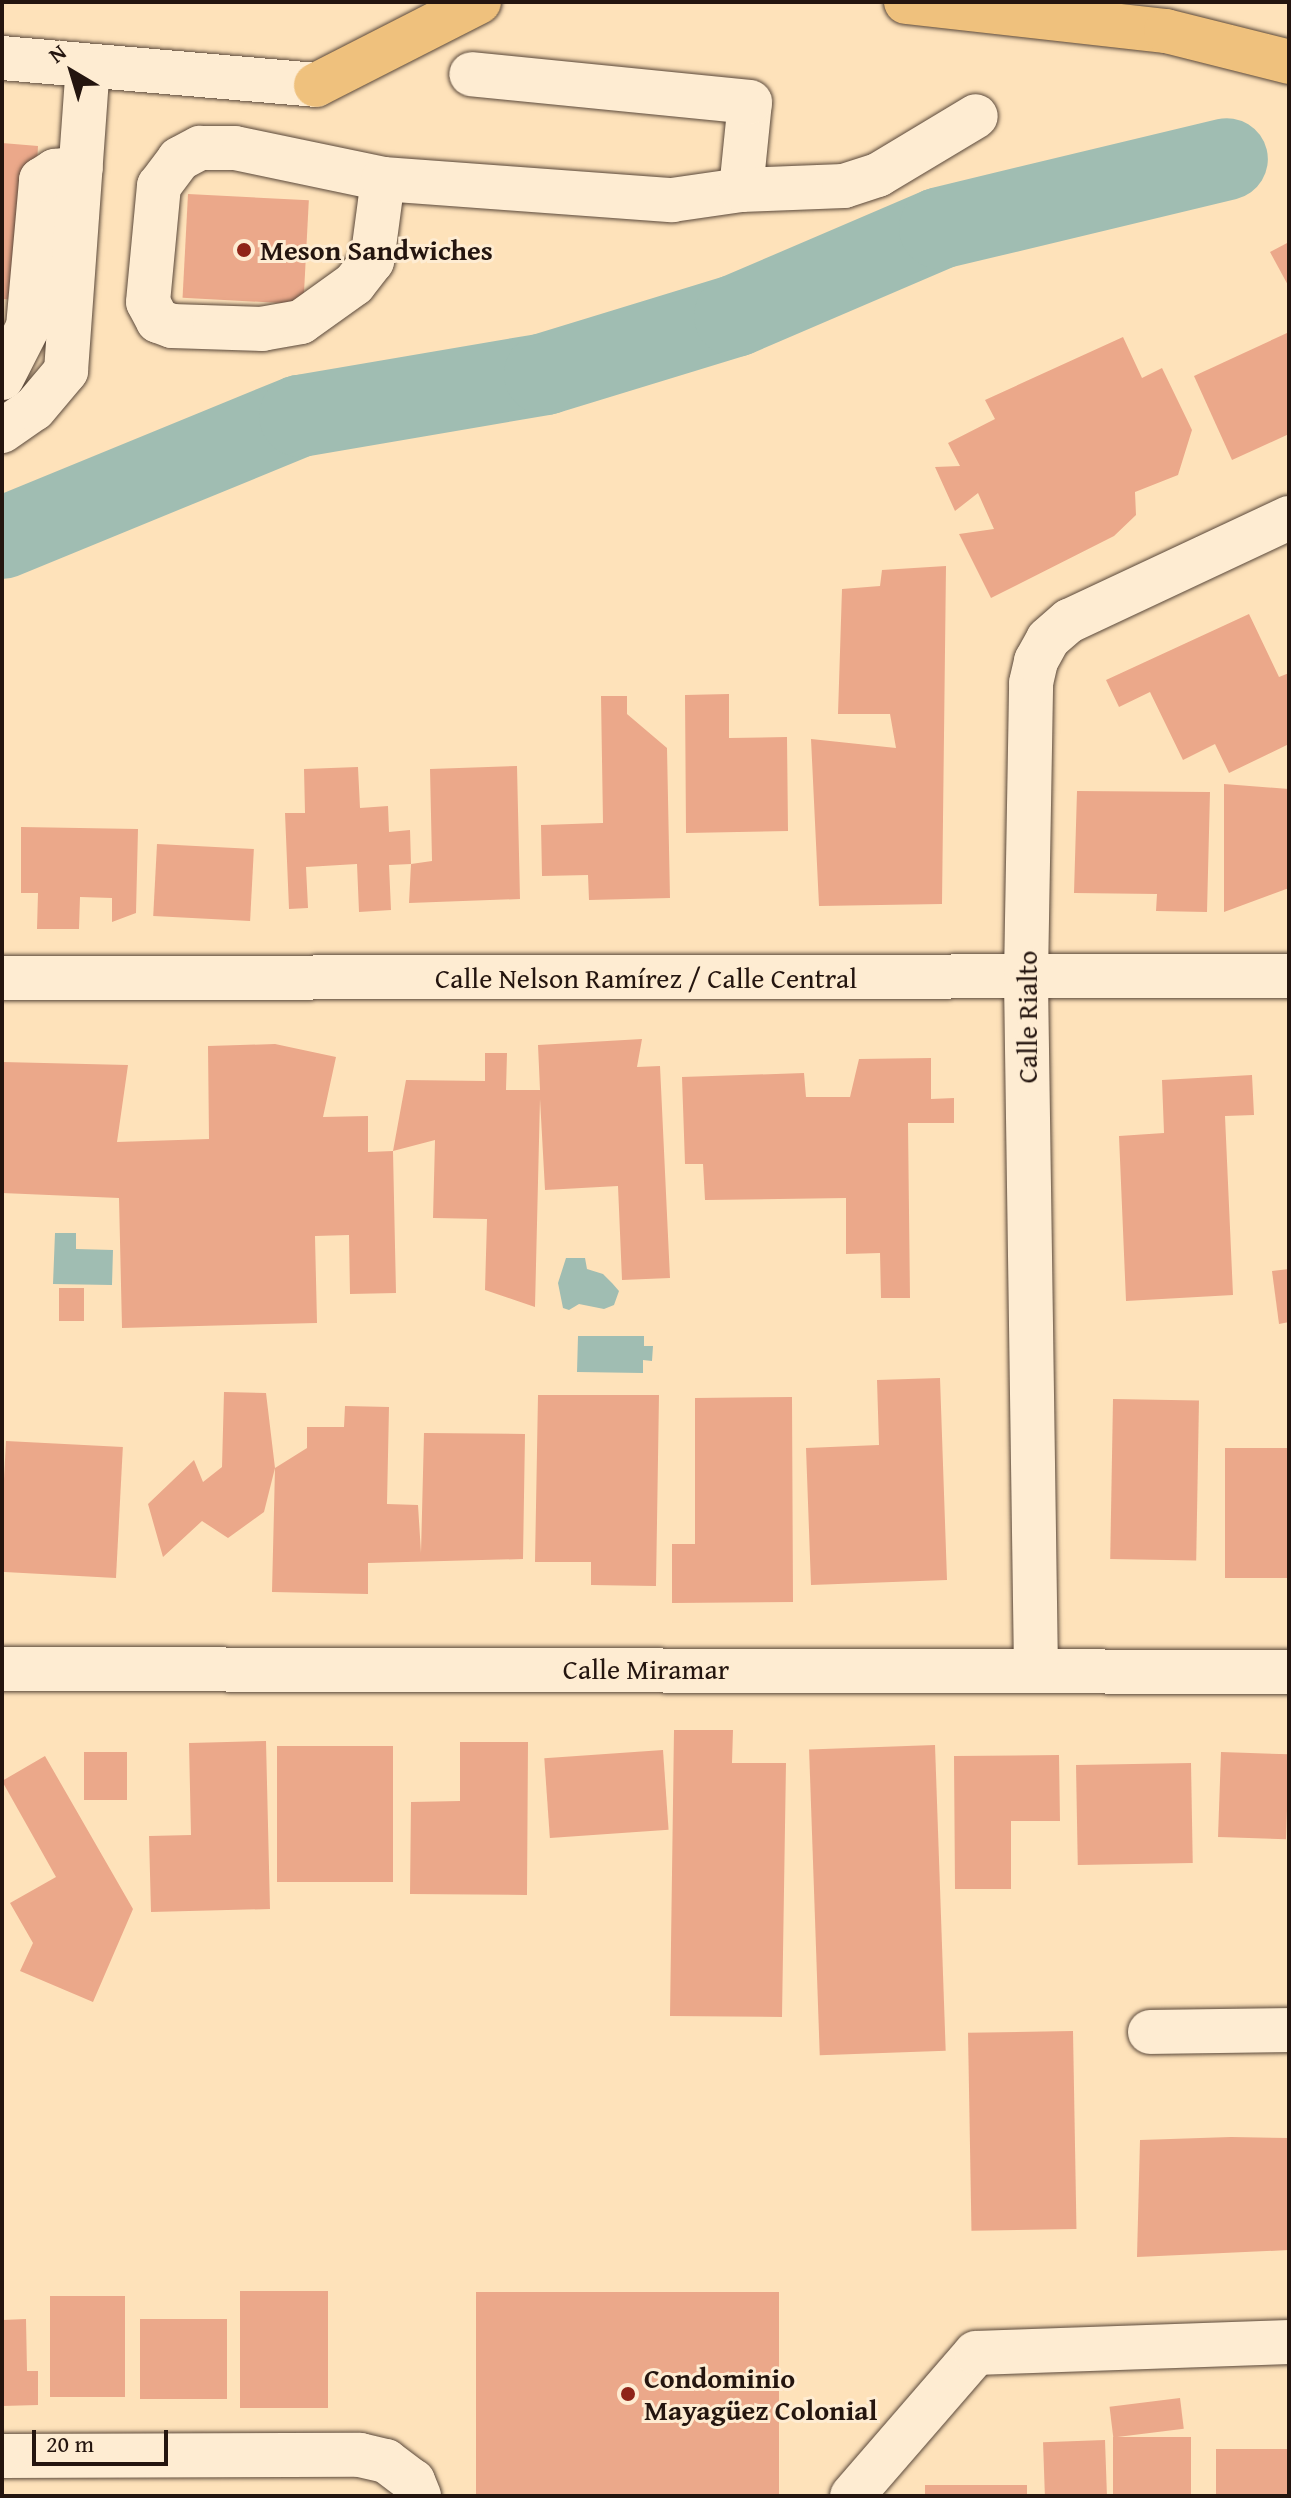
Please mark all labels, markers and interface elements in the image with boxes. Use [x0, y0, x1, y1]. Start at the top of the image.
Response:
north arrow [32, 32, 112, 112]
text: N [42, 36, 73, 70]
place label: Meson Sandwiches [260, 233, 493, 267]
marker: Meson Sandwiches [235, 241, 253, 259]
street label: Calle Rialto [1010, 951, 1044, 1083]
street label: Calle Nelson Ramírez / Calle Central [435, 961, 857, 995]
street label: Calle Miramar [563, 1652, 729, 1686]
place label: Condominio Mayagüez Colonial [644, 2361, 877, 2427]
marker: Condominio Mayagüez Colonial [619, 2385, 637, 2403]
scale bar [36, 2414, 172, 2464]
text: 20 m [46, 2426, 94, 2461]

